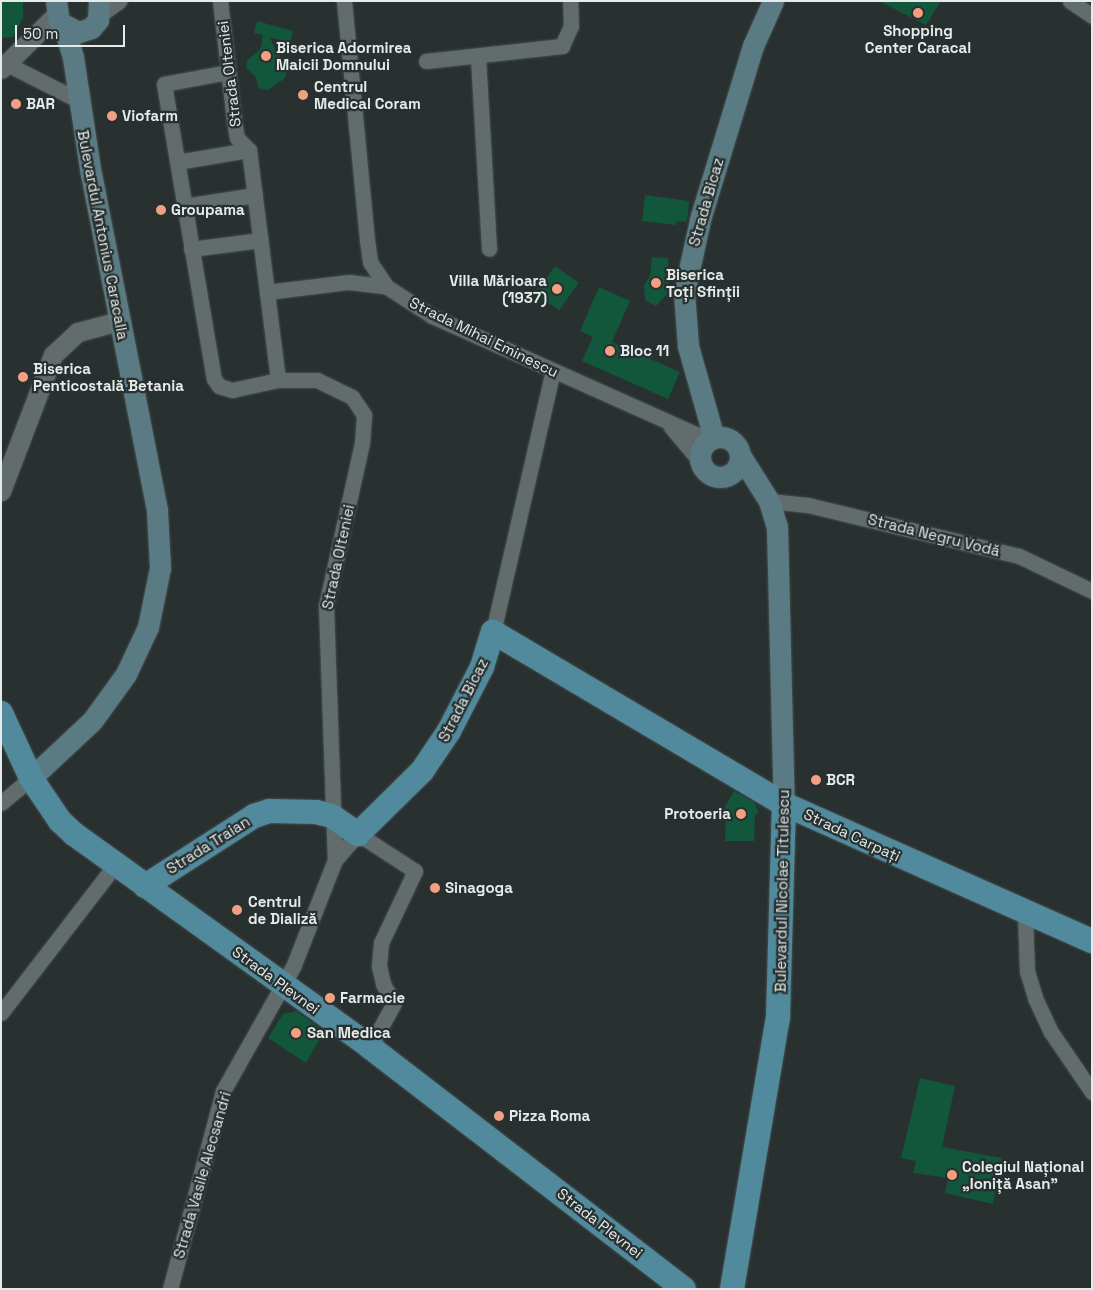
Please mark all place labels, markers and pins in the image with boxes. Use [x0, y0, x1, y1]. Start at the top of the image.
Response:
marker: Shopping Center Caracal [912, 7, 924, 19]
place label: Shopping Center Caracal [865, 21, 971, 56]
place label: Biserica Adormirea Maicii Domnului [276, 38, 412, 73]
marker: Biserica Adormirea Maicii Domnului [260, 50, 272, 62]
place label: Centrul Medical Coram [314, 77, 421, 112]
marker: Centrul Medical Coram [296, 88, 310, 102]
place label: BAR [26, 95, 55, 113]
marker: BAR [10, 98, 22, 110]
place label: Viofarm [122, 107, 178, 125]
marker: Viofarm [106, 110, 118, 122]
place label: Groupama [171, 201, 245, 219]
marker: Groupama [155, 204, 167, 216]
place label: Biserica Toți Sfinții [666, 265, 740, 300]
place label: Villa Mărioara (1937) [449, 271, 547, 306]
marker: Biserica Toți Sfinții [650, 277, 662, 289]
marker: Villa Mărioara (1937) [551, 283, 563, 295]
place label: Bloc 11 [620, 342, 669, 360]
marker: Bloc 11 [604, 345, 616, 357]
place label: Biserica Penticostală Betania [33, 359, 184, 394]
marker: Biserica Penticostală Betania [17, 371, 29, 383]
place label: BCR [826, 771, 855, 789]
marker: BCR [810, 774, 822, 786]
place label: Protoeria [664, 805, 731, 823]
marker: Protoeria [735, 808, 747, 820]
place label: Sinagoga [445, 879, 513, 897]
marker: Sinagoga [429, 882, 441, 894]
place label: Centrul de Dializă [248, 892, 317, 927]
marker: Centrul de Dializă [230, 903, 244, 917]
place label: Farmacie [340, 989, 405, 1007]
marker: Farmacie [324, 992, 336, 1004]
place label: San Medica [307, 1024, 391, 1042]
marker: San Medica [289, 1026, 303, 1040]
place label: Pizza Roma [509, 1107, 590, 1125]
marker: Pizza Roma [493, 1110, 505, 1122]
place label: Colegiul Național „Ioniță Asan” [962, 1157, 1084, 1192]
marker: Colegiul Național „Ioniță Asan” [946, 1169, 958, 1181]

